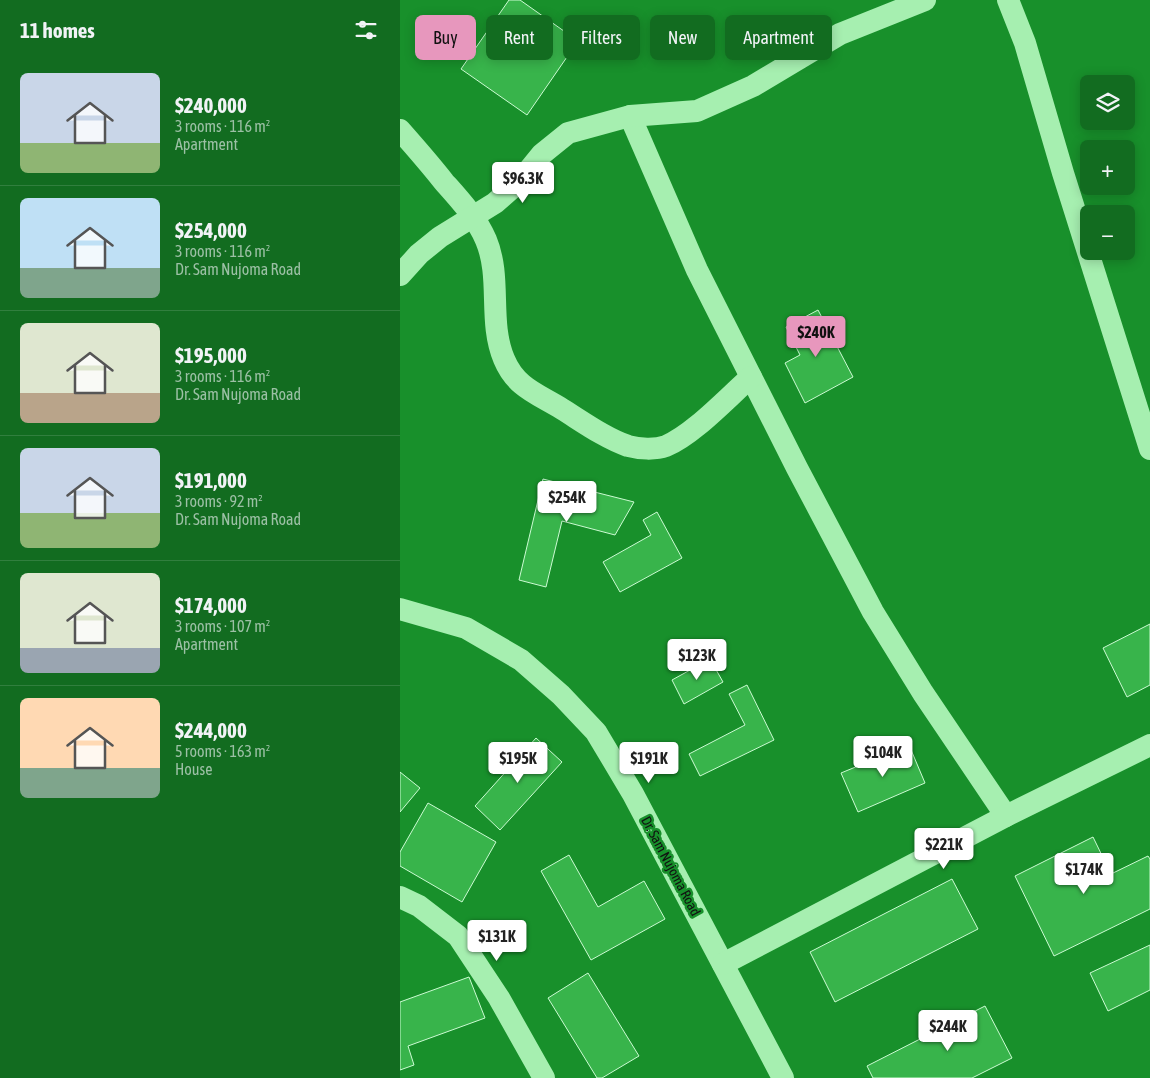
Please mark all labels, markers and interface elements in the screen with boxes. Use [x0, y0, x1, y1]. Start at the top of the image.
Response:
chip: Buy [415, 15, 476, 60]
chip: Rent [486, 15, 553, 60]
chip: Filters [563, 15, 640, 60]
chip: New [650, 15, 715, 60]
chip: Apartment [725, 15, 832, 60]
icon: filters [352, 16, 380, 44]
text: 11 homes [20, 18, 95, 42]
map controls [1080, 75, 1135, 260]
button: layers [1080, 75, 1135, 130]
icon: home [60, 93, 120, 153]
text: $240,000 [175, 93, 247, 117]
text: 3 rooms · 116 m² [175, 117, 270, 135]
text: Apartment [175, 135, 238, 153]
button: + [1080, 140, 1135, 195]
pin: $96.3K [482, 162, 564, 204]
text: $96.3K [503, 169, 543, 187]
button: − [1080, 205, 1135, 260]
icon: home [60, 218, 120, 278]
text: $254,000 [175, 218, 247, 242]
text: 3 rooms · 116 m² [175, 242, 270, 260]
text: Dr. Sam Nujoma Road [175, 260, 301, 278]
pin: $240K [781, 316, 851, 358]
text: $240K [797, 323, 835, 341]
icon: home [60, 343, 120, 403]
text: $195,000 [175, 343, 247, 367]
text: 3 rooms · 116 m² [175, 367, 270, 385]
text: Dr. Sam Nujoma Road [175, 385, 301, 403]
icon: home [60, 468, 120, 528]
text: $191,000 [175, 468, 247, 492]
pin: $254K [532, 480, 602, 523]
text: $254K [548, 488, 586, 506]
text: 3 rooms · 92 m² [175, 492, 263, 510]
text: Dr. Sam Nujoma Road [175, 510, 301, 528]
icon: home [60, 593, 120, 653]
text: $174,000 [175, 593, 247, 617]
text: 3 rooms · 107 m² [175, 617, 270, 635]
text: Apartment [175, 635, 238, 653]
pin: $123K [662, 638, 732, 681]
text: $123K [678, 646, 716, 664]
icon: home [60, 718, 120, 778]
text: $244,000 [175, 718, 247, 742]
pin: $104K [848, 736, 918, 778]
text: 5 rooms · 163 m² [175, 742, 270, 760]
pin: $195K [483, 742, 553, 784]
pin: $191K [614, 742, 684, 784]
text: $104K [864, 743, 902, 761]
text: $195K [499, 749, 537, 767]
text: $191K [630, 749, 668, 767]
text: House [175, 760, 212, 778]
street label: Dr. Sam Nujoma Road [638, 814, 704, 918]
pin: $221K [909, 828, 979, 870]
text: $221K [925, 835, 963, 853]
pin: $174K [1049, 852, 1119, 895]
text: $174K [1065, 860, 1103, 878]
pin: $131K [462, 920, 532, 962]
text: $131K [478, 927, 516, 945]
pin: $244K [913, 1010, 983, 1052]
text: $244K [929, 1017, 967, 1035]

